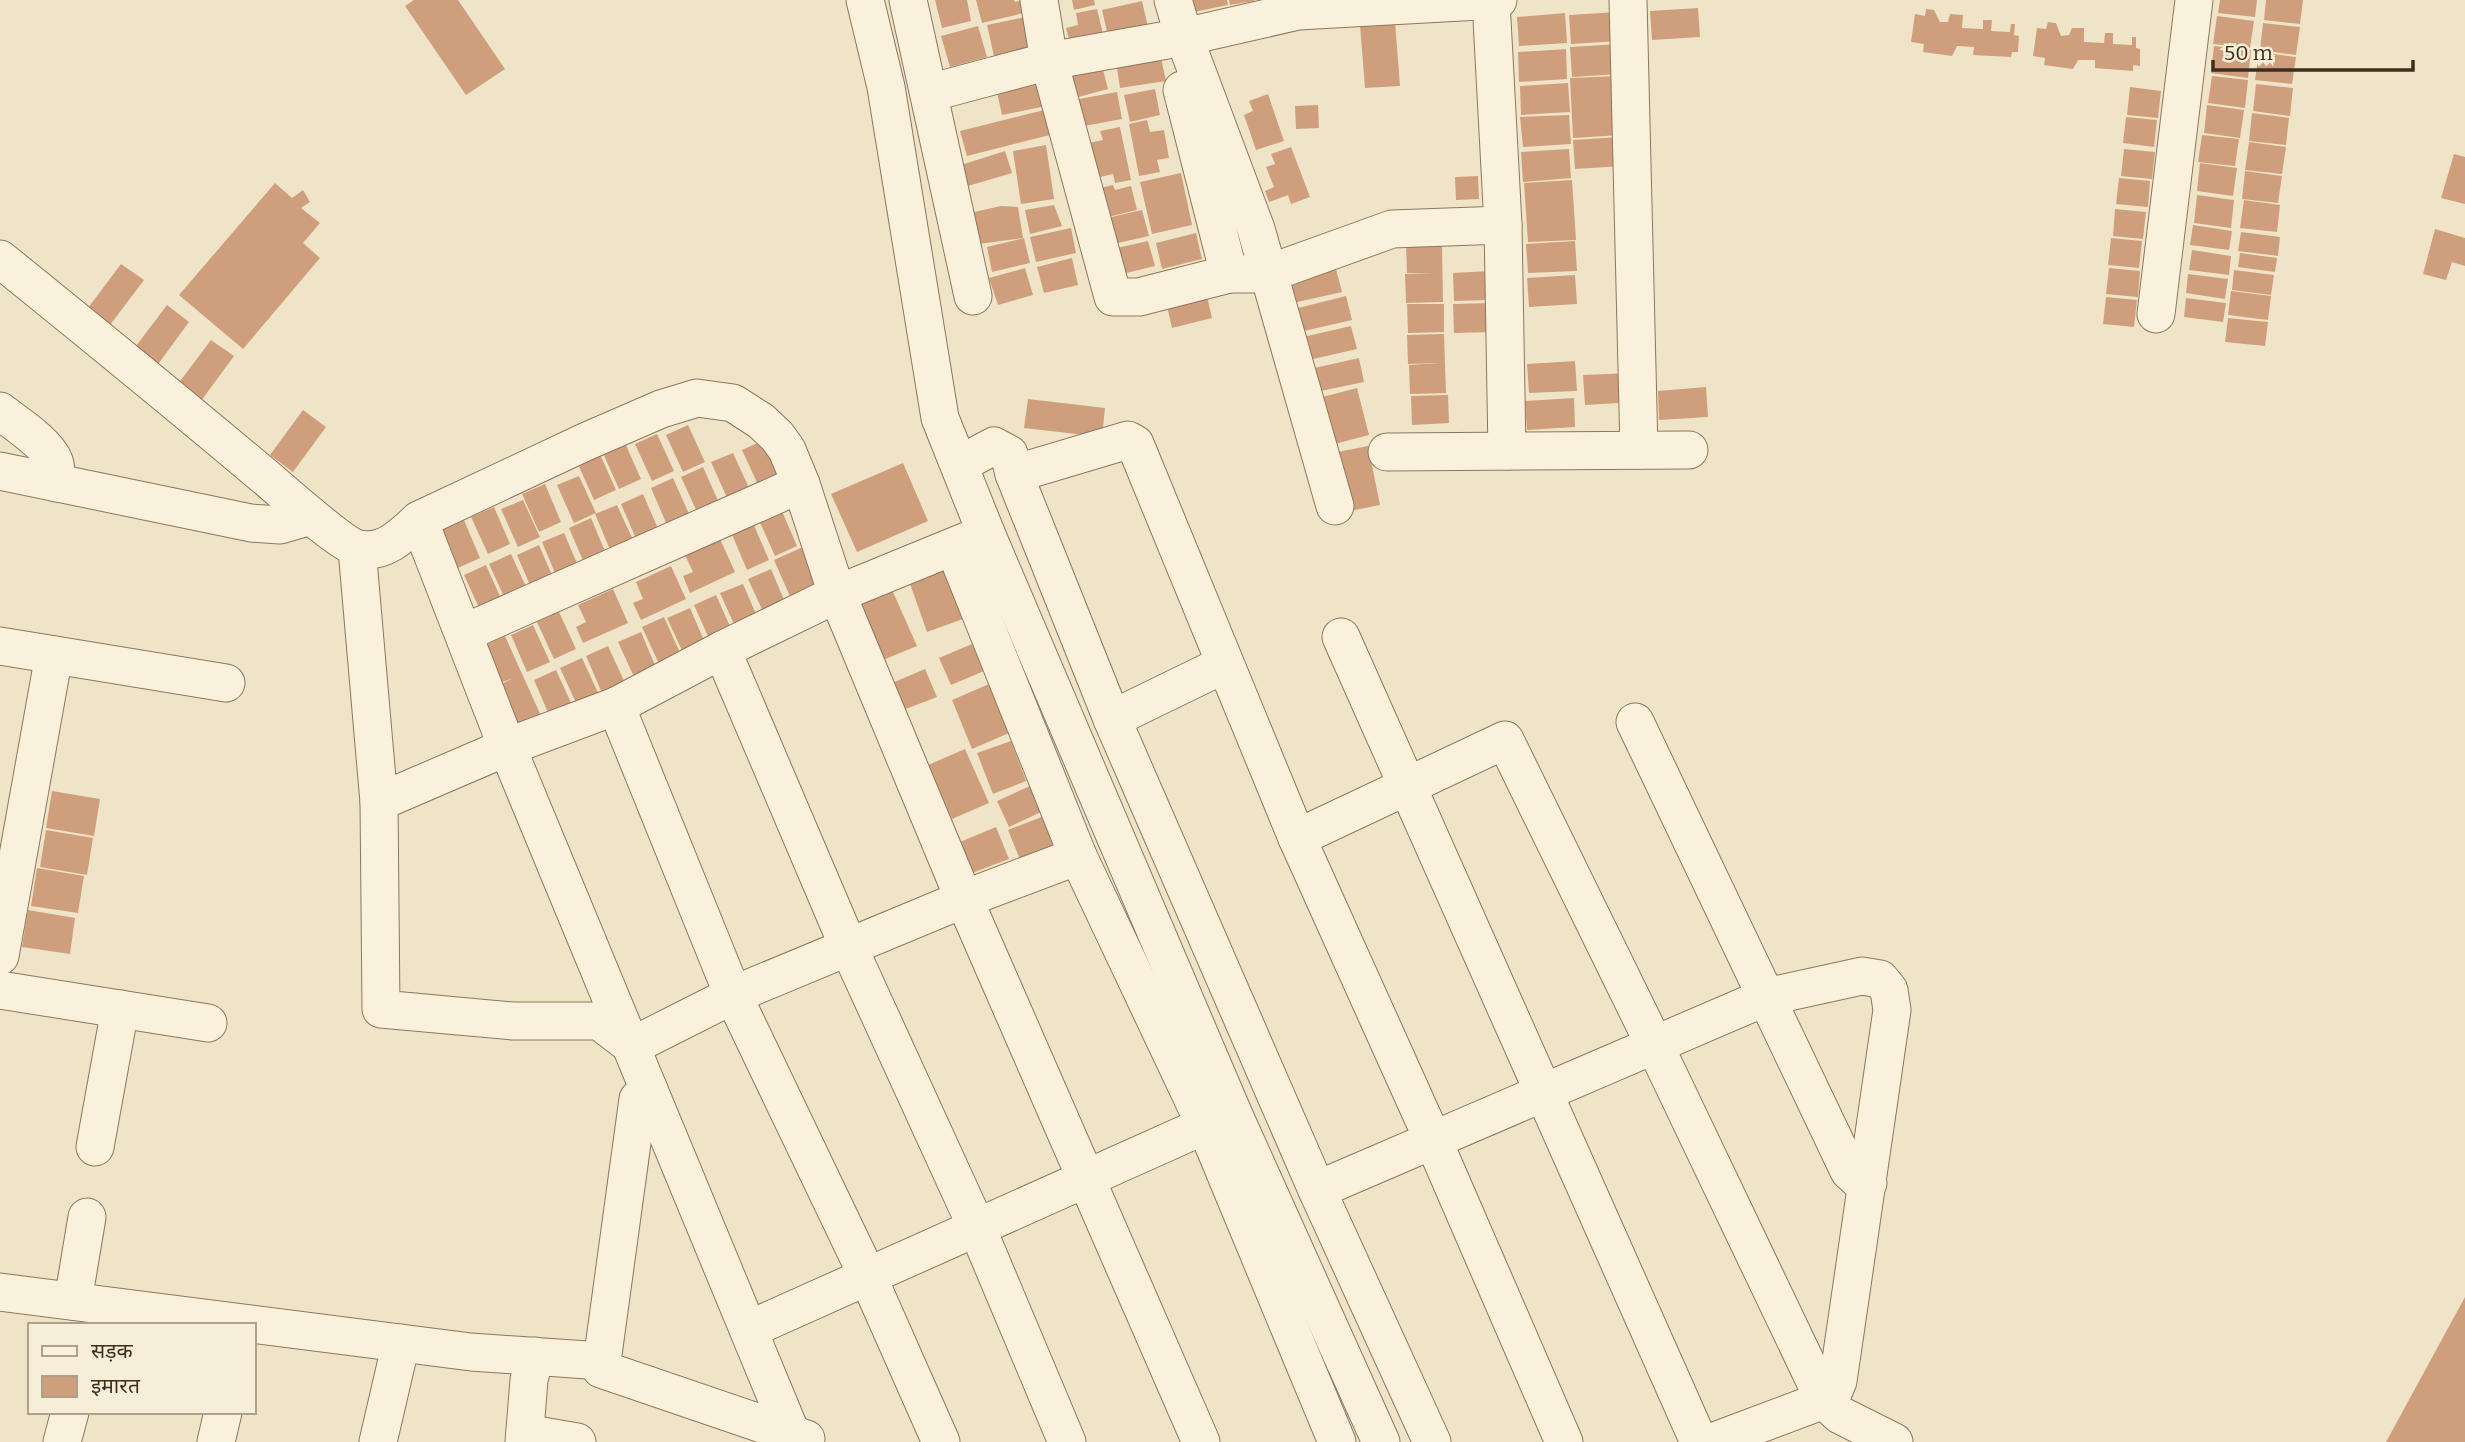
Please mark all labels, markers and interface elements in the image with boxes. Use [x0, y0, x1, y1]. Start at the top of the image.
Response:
scale bar [2213, 28, 2412, 72]
text: 50 m [2224, 40, 2273, 66]
legend [28, 1323, 256, 1414]
text: सड़क [91, 1338, 133, 1364]
text: इमारत [91, 1373, 141, 1399]

